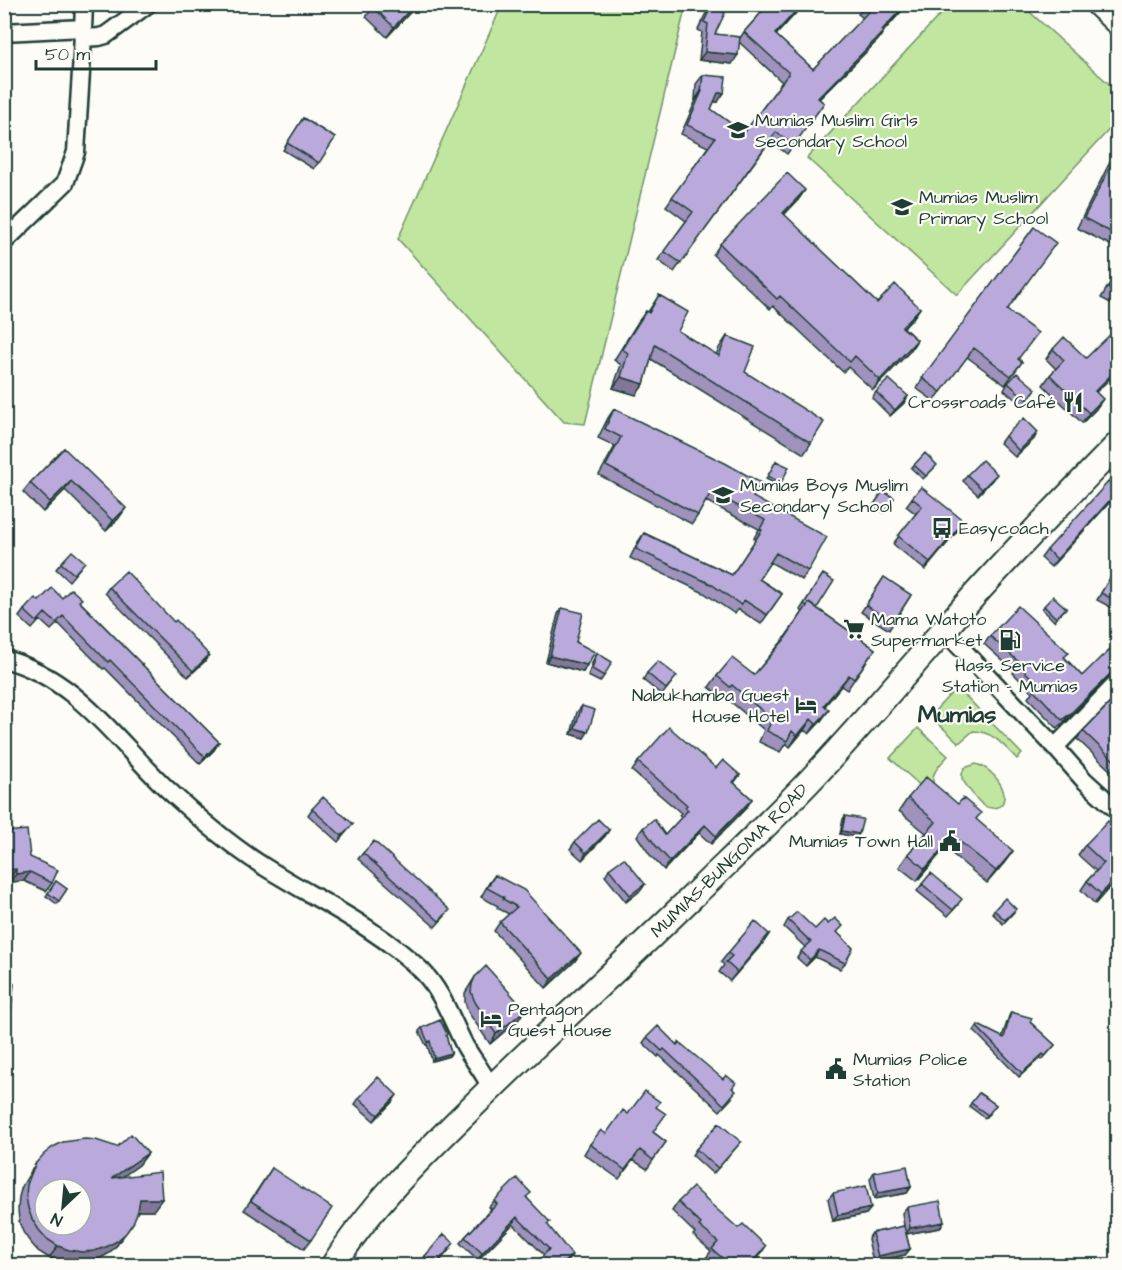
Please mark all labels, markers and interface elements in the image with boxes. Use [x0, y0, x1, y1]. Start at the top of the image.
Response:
scale bar [36, 33, 156, 71]
text: 50 m [45, 42, 90, 67]
place label: Mumias Muslim Girls Secondary School [755, 108, 918, 155]
school or university icon: Mumias Muslim Girls Secondary School [726, 118, 750, 142]
place label: Mumias Muslim Primary School [919, 185, 1048, 232]
school or university icon: Mumias Muslim Primary School [890, 195, 914, 219]
place label: Crossroads Café [908, 390, 1056, 415]
restaurant icon: Crossroads Café [1061, 390, 1085, 414]
place label: Mumias Boys Muslim Secondary School [740, 473, 908, 520]
school or university icon: Mumias Boys Muslim Secondary School [711, 483, 735, 507]
bus stop icon: Easycoach [930, 516, 954, 540]
place label: Easycoach [959, 516, 1049, 542]
place label: Mama Watoto Supermarket [871, 607, 986, 653]
supermarket icon: Mama Watoto Supermarket [842, 617, 866, 641]
fuel station icon: Hass Service Station - Mumias [998, 628, 1022, 652]
place label: Hass Service Station - Mumias [942, 653, 1078, 699]
place label: Nabukhamba Guest House Hotel [632, 683, 790, 729]
hotel icon: Nabukhamba Guest House Hotel [794, 693, 818, 717]
district label: Mumias [918, 698, 996, 732]
street label: MUMIAS-BUNGOMA ROAD [645, 778, 814, 944]
place label: Mumias Town Hall [789, 829, 933, 854]
public building icon: Mumias Town Hall [938, 829, 962, 853]
place label: Pentagon Guest House [508, 997, 612, 1043]
hotel icon: Pentagon Guest House [479, 1007, 503, 1031]
place label: Mumias Police Station [853, 1047, 968, 1093]
public building icon: Mumias Police Station [824, 1057, 848, 1081]
north arrow [33, 1177, 93, 1237]
text: N [48, 1207, 66, 1232]

